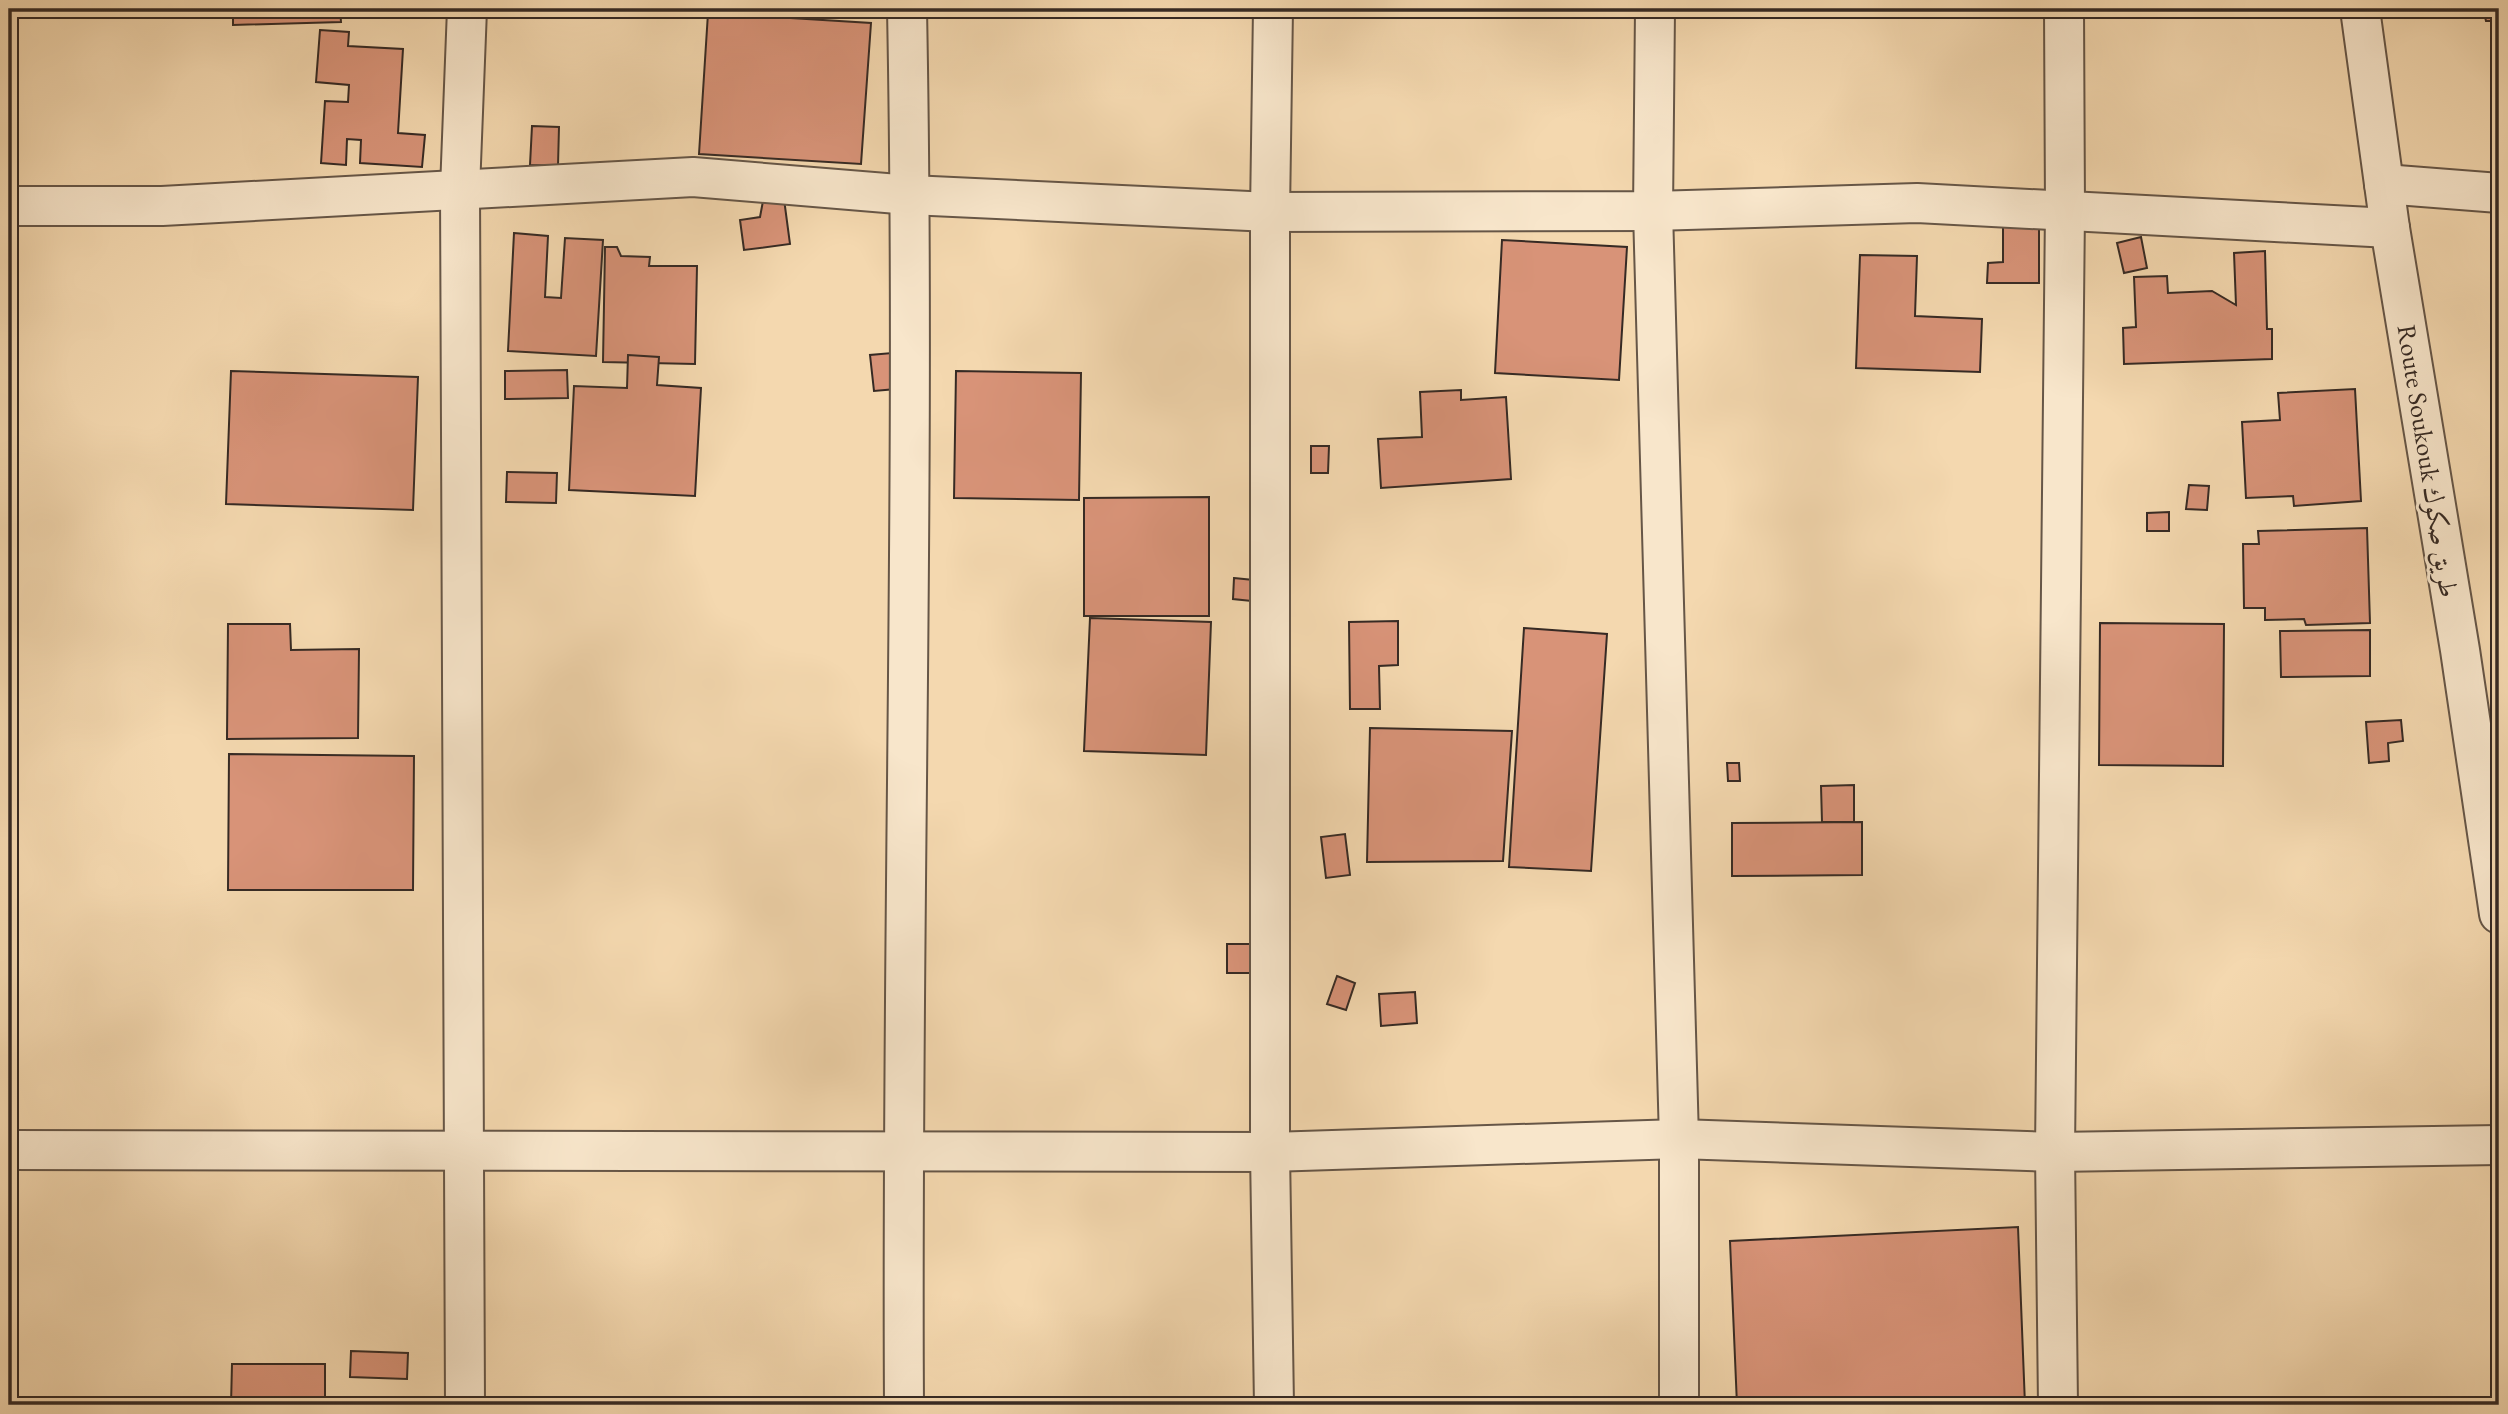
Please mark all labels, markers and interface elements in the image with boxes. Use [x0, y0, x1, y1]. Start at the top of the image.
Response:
street label: Route Soukouk طريق صكوك [2390, 322, 2466, 600]

